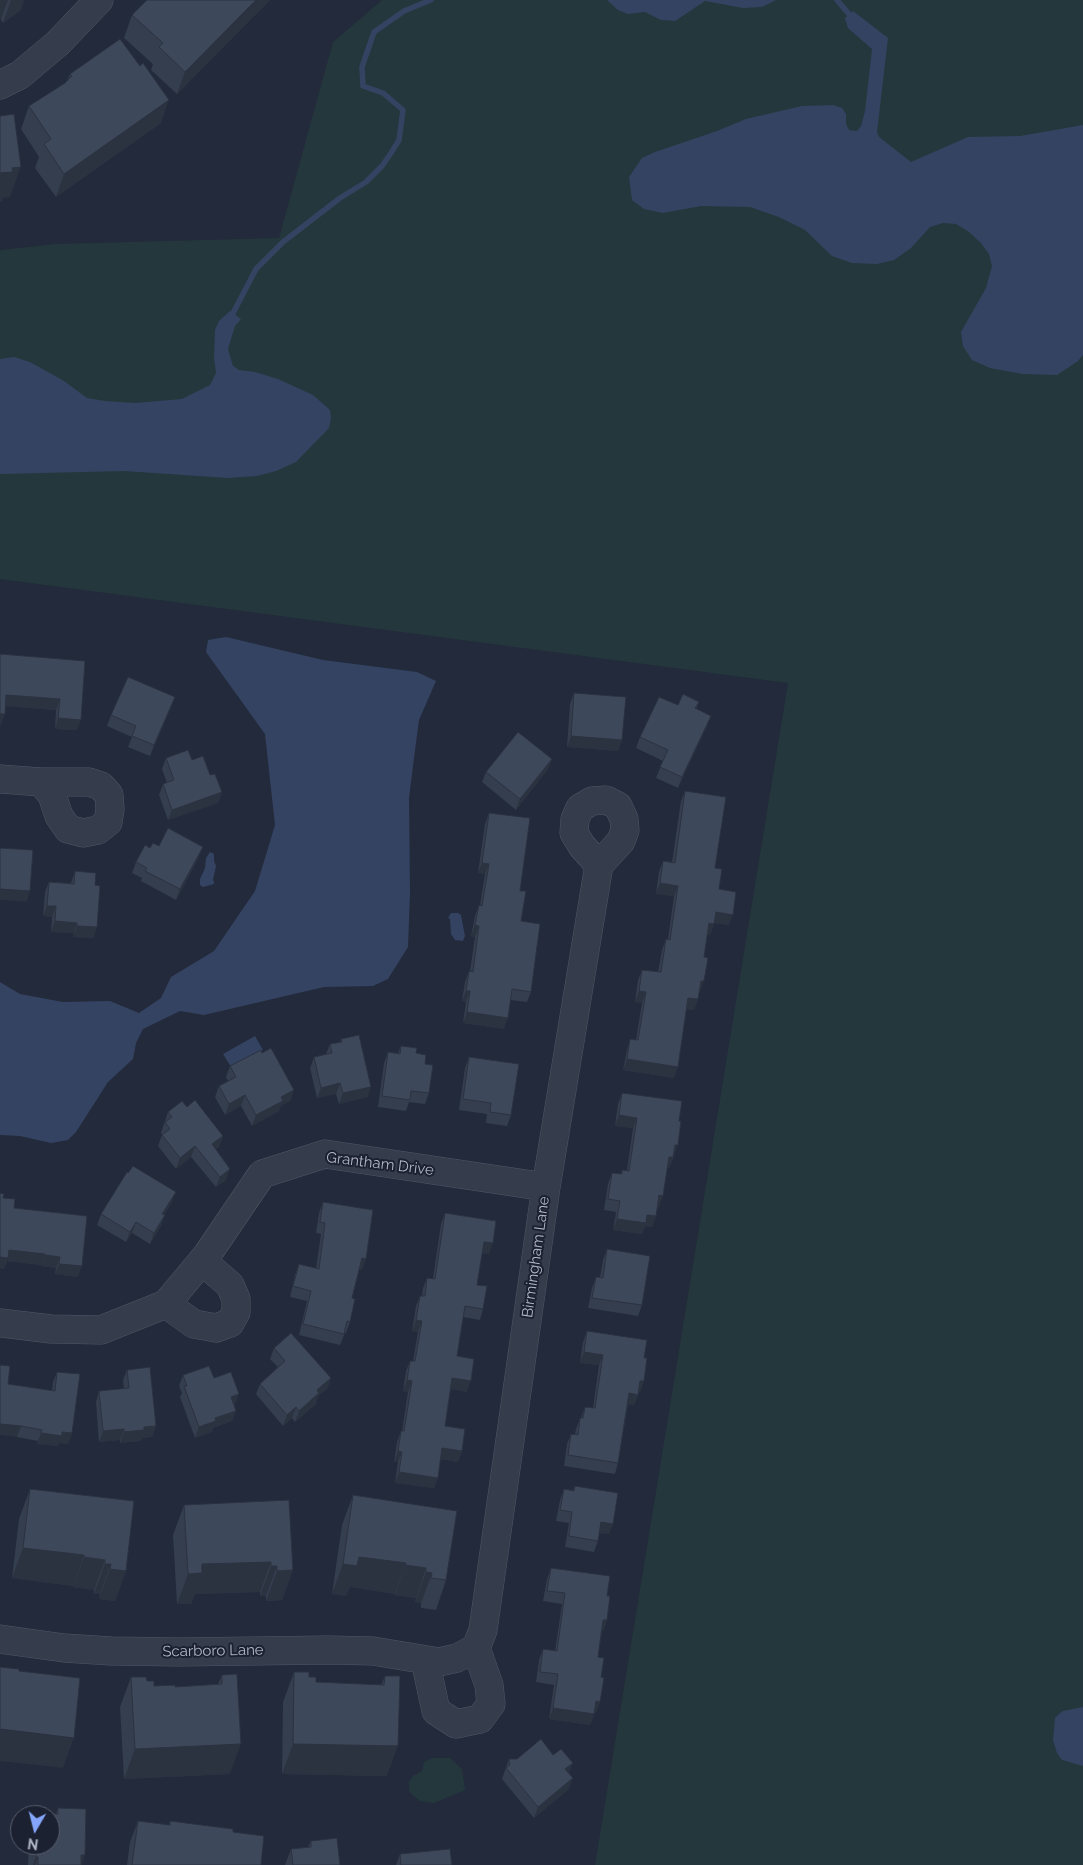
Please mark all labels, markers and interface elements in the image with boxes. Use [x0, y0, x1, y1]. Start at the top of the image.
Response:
street label: Grantham Drive [325, 1148, 435, 1180]
street label: Birmingham Lane [519, 1195, 553, 1319]
street label: Scarboro Lane [162, 1641, 264, 1661]
north arrow [10, 1805, 60, 1855]
text: N [27, 1835, 39, 1853]

